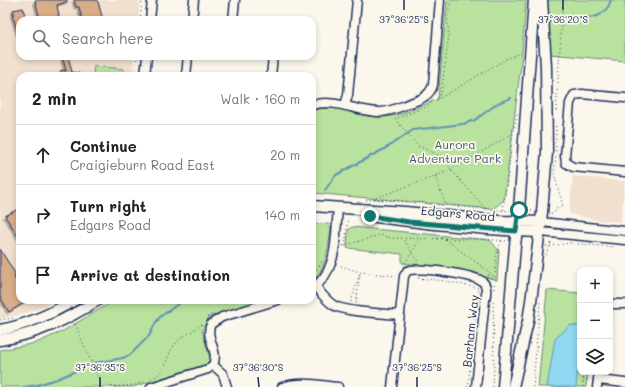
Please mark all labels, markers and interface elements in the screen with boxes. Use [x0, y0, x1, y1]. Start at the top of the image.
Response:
text: 37°36'25"S [379, 12, 429, 26]
text: 37°36'20"S [538, 12, 589, 26]
search box [16, 16, 316, 60]
icon: search [30, 27, 52, 49]
text: Search here [62, 28, 153, 48]
text: 2 min [32, 87, 77, 109]
text: Walk · 160 m [220, 90, 300, 107]
text: Continue [70, 136, 137, 156]
park label: Aurora Adventure Park [409, 136, 501, 166]
icon: ahead [32, 144, 54, 166]
text: 20 m [270, 146, 300, 163]
text: Craigieburn Road East [70, 156, 215, 173]
text: Turn right [70, 196, 147, 216]
route start [510, 201, 528, 219]
street label: Edgars Road [420, 202, 496, 224]
icon: right [32, 204, 54, 226]
text: 140 m [264, 206, 300, 223]
route end [361, 207, 379, 225]
text: Edgars Road [70, 216, 151, 233]
icon: arrive [32, 264, 54, 286]
text: Arrive at destination [70, 265, 230, 285]
map controls [577, 267, 613, 375]
button: + [577, 267, 613, 303]
street label: Barham Way [458, 294, 482, 368]
button: − [577, 303, 613, 339]
button: layers [577, 339, 613, 375]
text: 37°36'35"S [75, 360, 125, 374]
text: 37°36'30"S [233, 360, 284, 374]
text: 37°36'25"S [392, 360, 442, 374]

